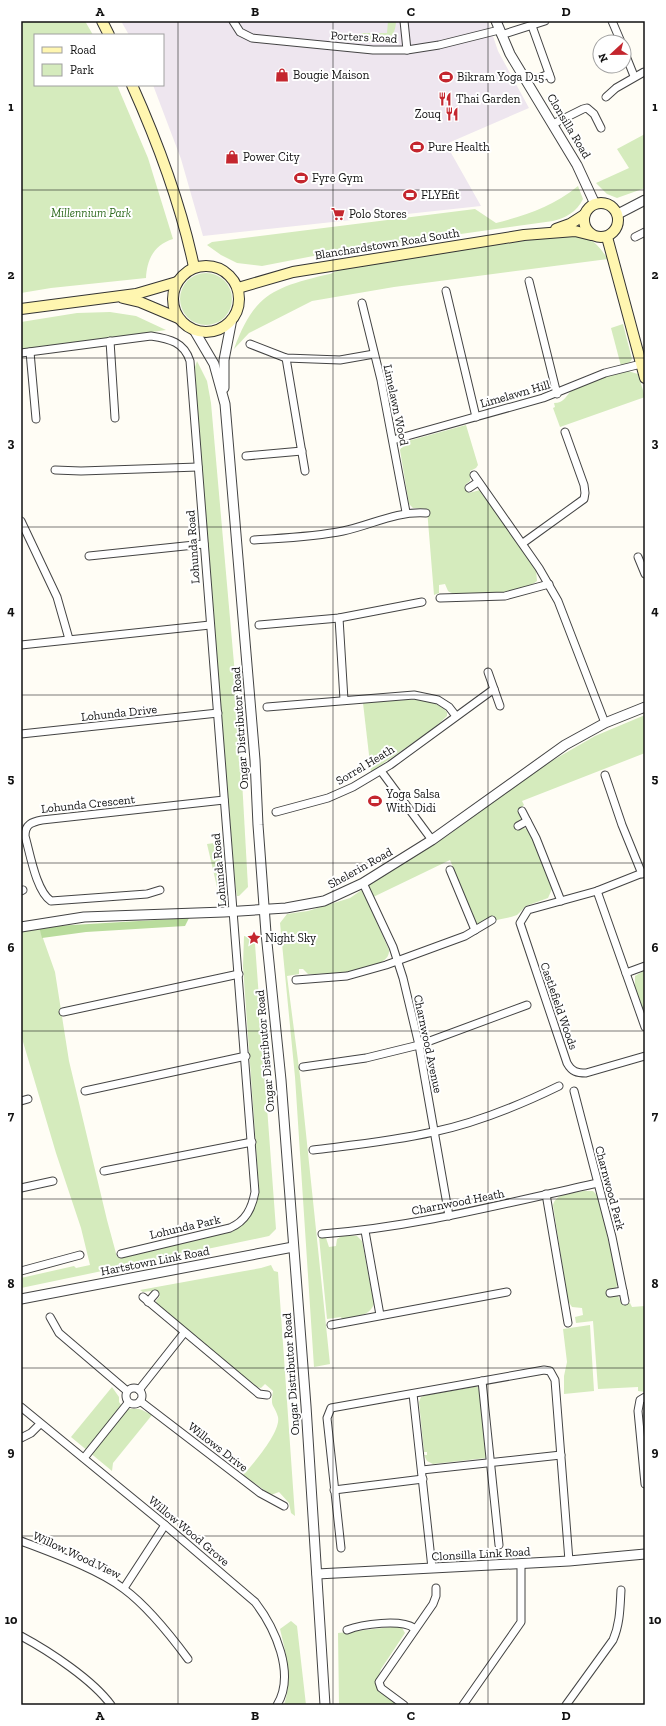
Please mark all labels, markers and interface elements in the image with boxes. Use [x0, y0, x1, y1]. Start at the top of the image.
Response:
text: A [96, 4, 105, 19]
text: B [251, 4, 259, 19]
text: C [407, 4, 415, 19]
text: D [561, 4, 571, 19]
street label: Porters Road [330, 28, 398, 46]
legend [34, 34, 164, 86]
north arrow [592, 34, 632, 74]
text: Road [70, 43, 96, 57]
text: N [595, 51, 611, 64]
text: Park [70, 63, 95, 77]
shop icon: Bougie Maison [274, 67, 290, 83]
place label: Bougie Maison [293, 68, 369, 82]
sports icon: Bikram Yoga D15 [438, 69, 454, 85]
place label: Bikram Yoga D15 [457, 70, 544, 84]
restaurant icon: Thai Garden [437, 91, 453, 107]
street label: Clonsilla Road [544, 91, 594, 161]
place label: Thai Garden [456, 92, 520, 106]
text: 1 [8, 99, 14, 114]
text: 1 [652, 99, 658, 114]
restaurant icon: Zouq [444, 106, 460, 122]
place label: Zouq [415, 107, 442, 121]
sports icon: Pure Health [409, 139, 425, 155]
place label: Pure Health [428, 140, 490, 154]
shop icon: Power City [224, 149, 240, 165]
place label: Power City [243, 150, 300, 164]
sports icon: Fyre Gym [293, 170, 309, 186]
place label: Fyre Gym [312, 171, 364, 185]
sports icon: FLYEfit [402, 187, 418, 203]
place label: FLYEfit [421, 188, 460, 202]
park label: Millennium Park [51, 206, 132, 220]
supermarket icon: Polo Stores [330, 206, 346, 222]
place label: Polo Stores [349, 207, 407, 221]
street label: Blanchardstown Road South [314, 226, 461, 262]
text: 2 [8, 267, 15, 282]
text: 2 [652, 267, 659, 282]
street label: Limelawn Wood [381, 363, 412, 447]
street label: Limelawn Hill [478, 377, 552, 411]
text: 3 [8, 435, 15, 450]
text: 3 [652, 435, 659, 450]
street label: Lohunda Road [183, 509, 203, 584]
text: 4 [7, 603, 15, 618]
text: 4 [651, 603, 659, 618]
street label: Ongar Distributor Road [229, 666, 251, 790]
street label: Lohunda Drive [80, 702, 158, 724]
street label: Sorrel Heath [333, 742, 397, 788]
text: 5 [8, 771, 15, 786]
text: 5 [652, 771, 659, 786]
place label: Yoga Salsa With Didi [385, 787, 440, 815]
street label: Lohunda Crescent [40, 792, 136, 816]
sports icon: Yoga Salsa With Didi [367, 793, 383, 809]
street label: Lohunda Road [209, 832, 229, 907]
street label: Shelerin Road [325, 844, 395, 891]
place icon: Night Sky [246, 930, 262, 946]
place label: Night Sky [265, 931, 317, 945]
text: 6 [8, 940, 15, 955]
text: 6 [652, 940, 659, 955]
street label: Castlefield Woods [537, 960, 581, 1052]
street label: Ongar Distributor Road [253, 989, 277, 1113]
street label: Charnwood Avenue [411, 993, 445, 1095]
text: 7 [8, 1108, 15, 1123]
text: 7 [652, 1108, 659, 1123]
street label: Charnwood Park [592, 1144, 628, 1232]
street label: Charnwood Heath [411, 1186, 506, 1218]
street label: Lohunda Park [148, 1212, 222, 1242]
street label: Hartstown Link Road [100, 1244, 211, 1278]
text: 8 [7, 1276, 15, 1291]
text: 8 [651, 1276, 659, 1291]
street label: Ongar Distributor Road [280, 1312, 302, 1436]
street label: Willows Drive [185, 1419, 251, 1475]
text: 9 [8, 1444, 15, 1459]
text: 9 [652, 1444, 659, 1459]
street label: Willow Wood Grove [146, 1493, 233, 1569]
street label: Willow Wood View [31, 1528, 124, 1582]
street label: Clonsilla Link Road [431, 1544, 531, 1564]
text: 10 [5, 1612, 18, 1627]
text: 10 [649, 1612, 662, 1627]
text: A [96, 1708, 105, 1723]
text: B [251, 1708, 259, 1723]
text: C [407, 1708, 415, 1723]
text: D [561, 1708, 571, 1723]

